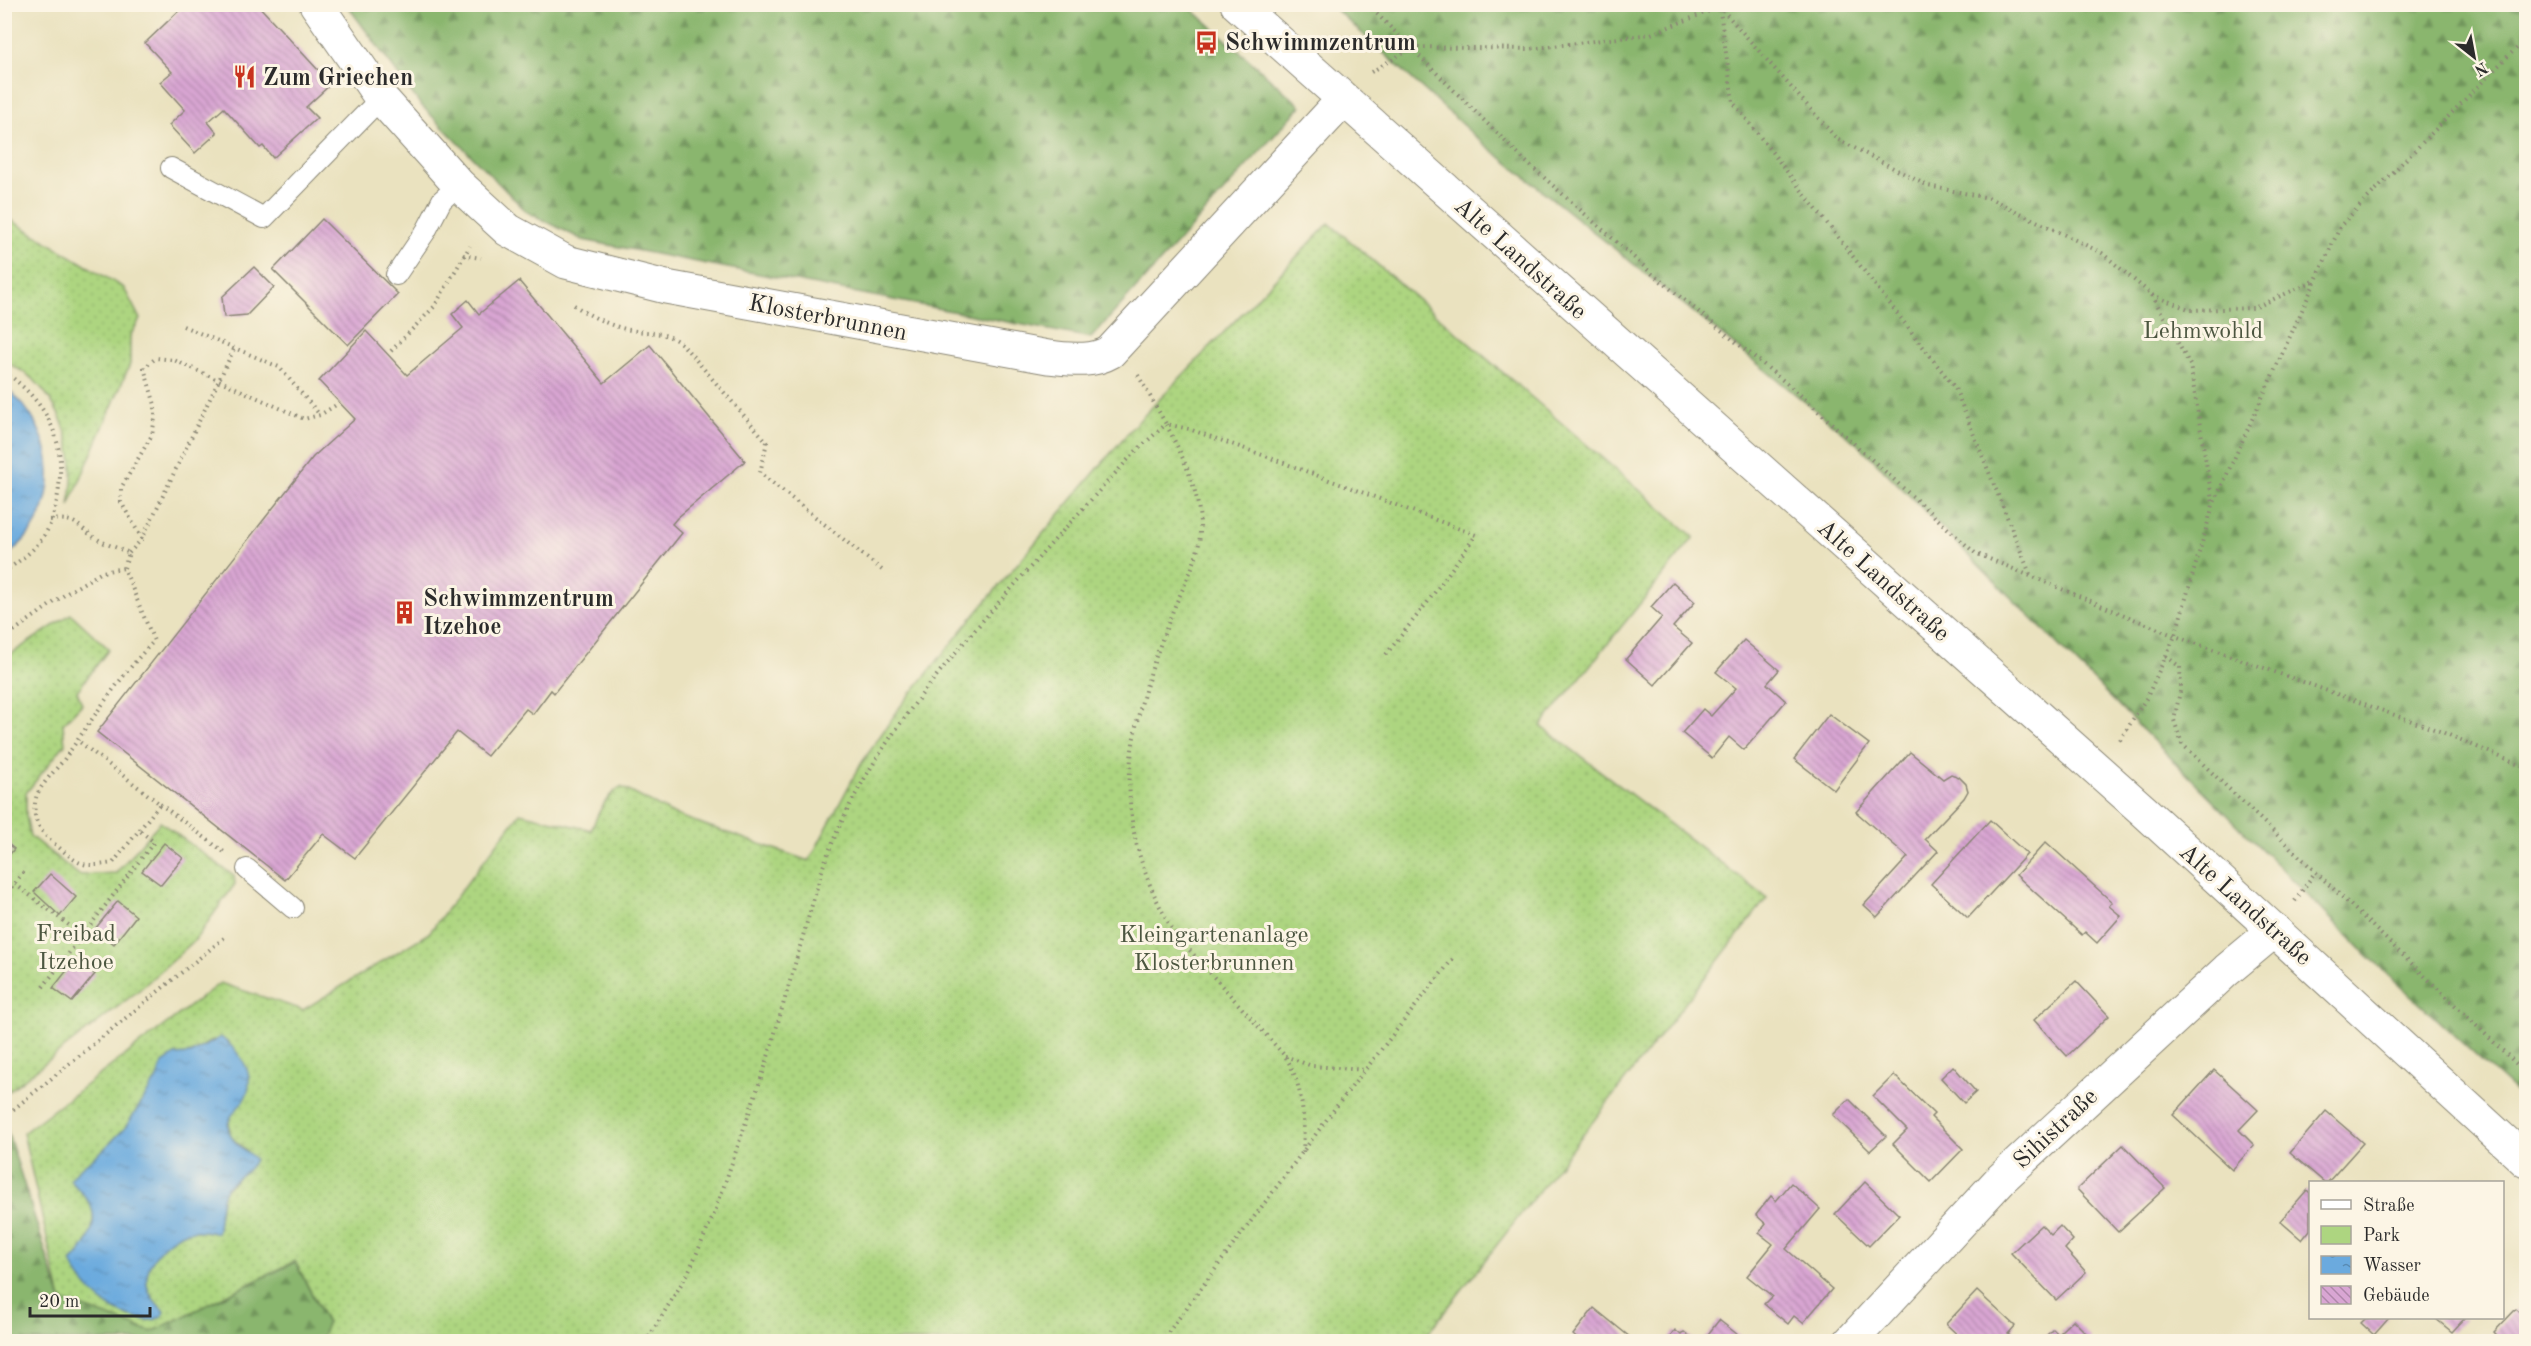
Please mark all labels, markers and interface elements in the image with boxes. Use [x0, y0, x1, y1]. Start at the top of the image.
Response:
north arrow [2444, 27, 2504, 87]
bus stop icon: Schwimmzentrum [1194, 29, 1220, 55]
place label: Schwimmzentrum [1225, 32, 1416, 56]
text: N [2471, 58, 2490, 79]
restaurant icon: Zum Griechen [232, 64, 258, 90]
place label: Zum Griechen [263, 67, 413, 91]
street label: Alte Landstraße [1449, 194, 1590, 325]
street label: Klosterbrunnen [746, 292, 909, 346]
park label: Lehmwohld [2143, 320, 2263, 344]
street label: Alte Landstraße [1812, 516, 1953, 647]
place label: Schwimmzentrum Itzehoe [423, 588, 614, 640]
building icon: Schwimmzentrum Itzehoe [392, 599, 418, 625]
street label: Alte Landstraße [2174, 840, 2315, 971]
park label: Freibad Itzehoe [36, 923, 116, 975]
park label: Kleingartenanlage Klosterbrunnen [1119, 924, 1309, 976]
street label: Sihistraße [2010, 1085, 2103, 1174]
legend [2309, 1181, 2504, 1319]
text: Straße [2363, 1197, 2414, 1215]
text: Park [2363, 1227, 2400, 1245]
text: Wasser [2363, 1257, 2422, 1275]
scale bar [30, 1280, 150, 1318]
text: Gebäude [2363, 1287, 2430, 1305]
text: 20 m [39, 1293, 79, 1311]

